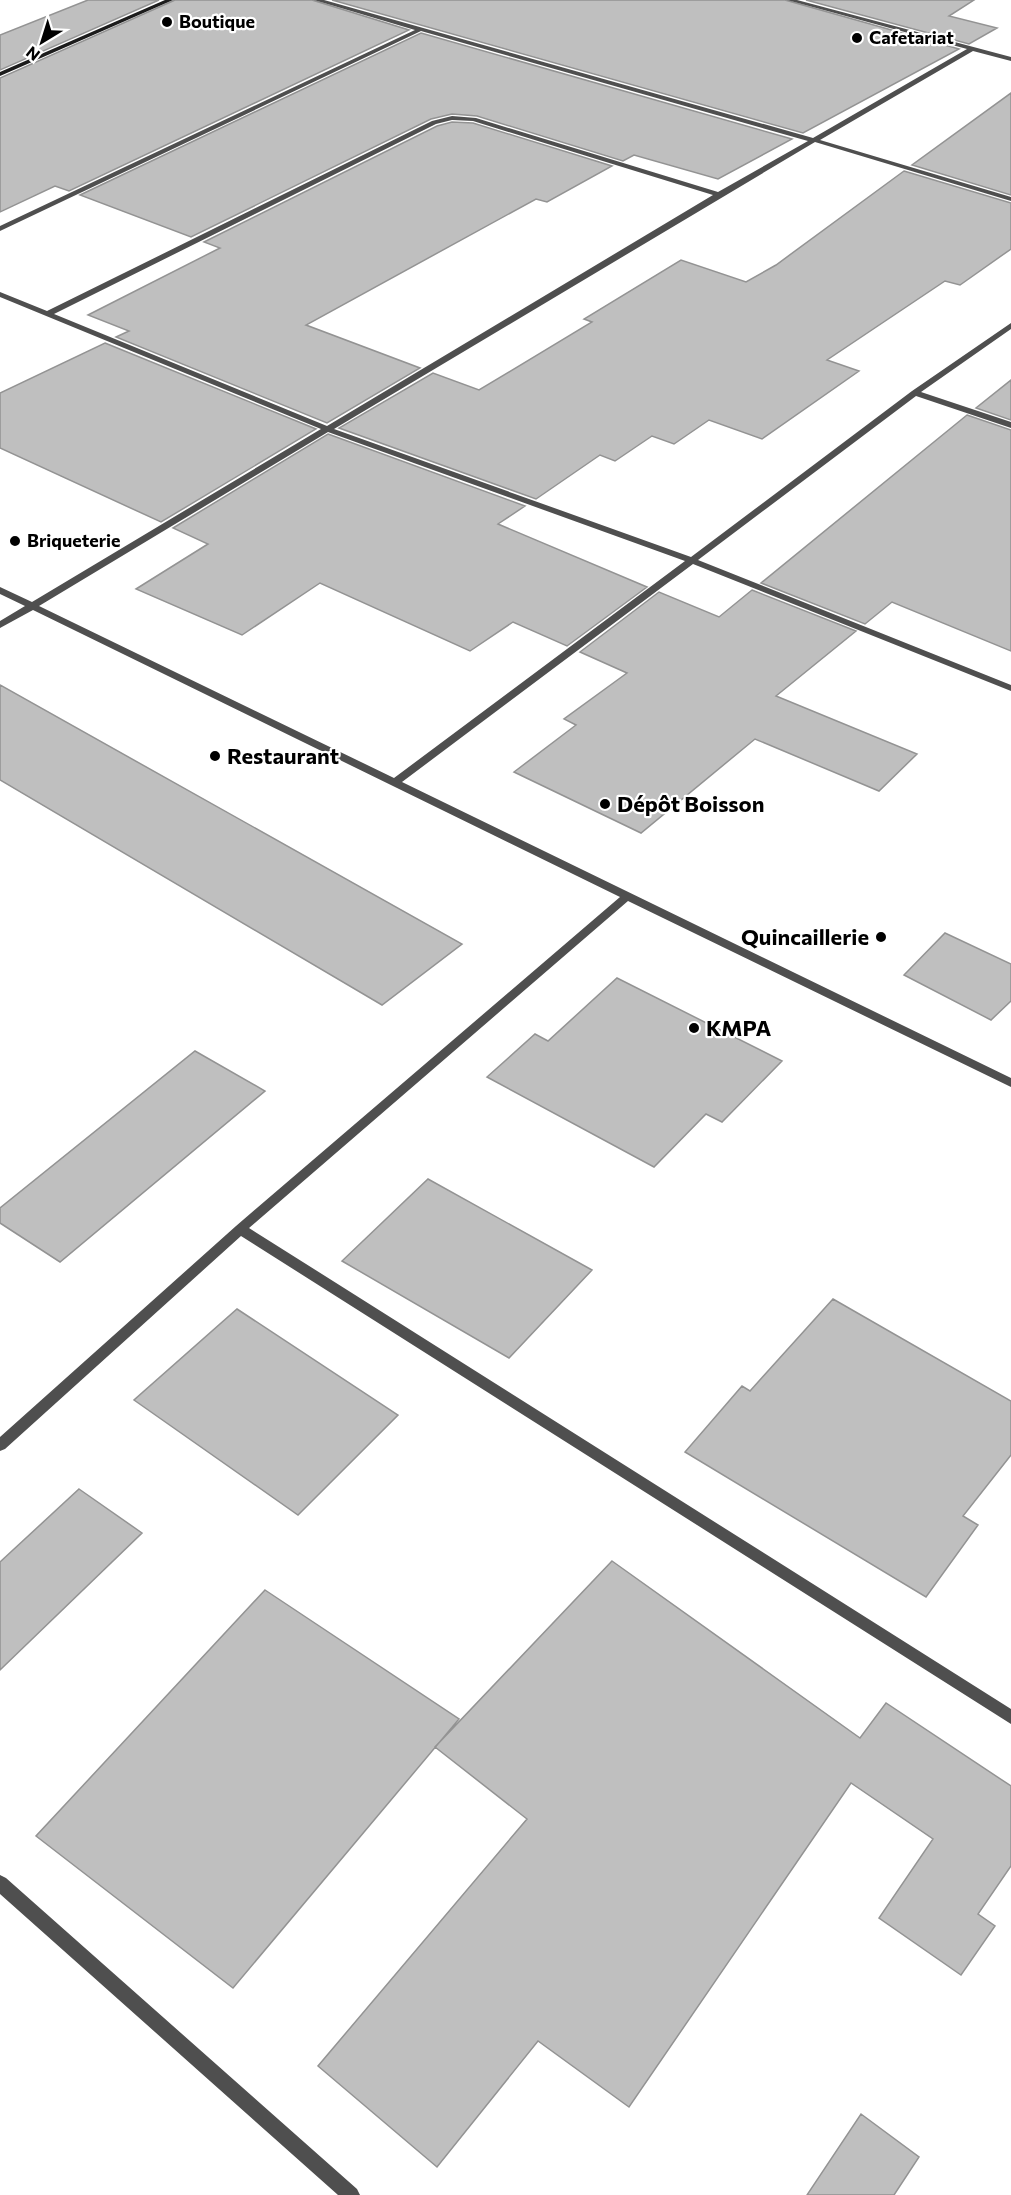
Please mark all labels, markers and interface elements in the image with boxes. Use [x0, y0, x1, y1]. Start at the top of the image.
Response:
place label: Boutique [179, 10, 255, 32]
north arrow [12, 12, 72, 72]
marker: Boutique [160, 15, 174, 29]
place label: Cafetariat [869, 26, 954, 48]
marker: Cafetariat [850, 31, 864, 45]
text: N [22, 43, 43, 65]
place label: Briqueterie [27, 529, 121, 551]
marker: Briqueterie [8, 534, 22, 548]
place label: Restaurant [227, 742, 339, 769]
marker: Restaurant [208, 749, 222, 763]
place label: Dépôt Boisson [617, 790, 764, 817]
marker: Dépôt Boisson [598, 797, 612, 811]
place label: Quincaillerie [741, 923, 869, 950]
marker: Quincaillerie [874, 930, 888, 944]
place label: KMPA [706, 1014, 772, 1041]
marker: KMPA [687, 1021, 701, 1035]

